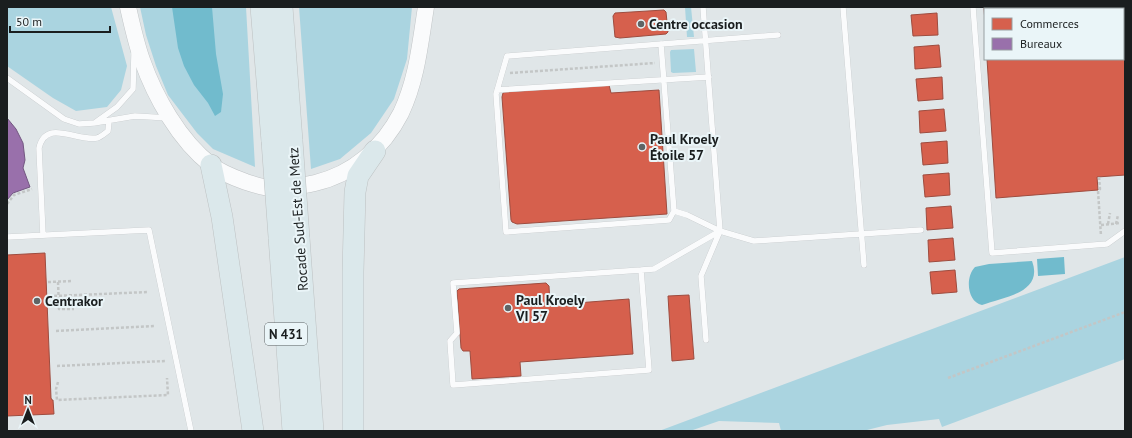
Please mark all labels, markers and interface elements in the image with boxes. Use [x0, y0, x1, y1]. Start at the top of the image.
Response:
scale bar [10, 8, 110, 34]
legend [984, 8, 1124, 60]
text: 50 m [16, 14, 42, 29]
place label: Centre occasion [649, 15, 743, 33]
text: Commerces [1020, 16, 1079, 31]
marker: Centre occasion [636, 19, 646, 29]
text: Bureaux [1020, 36, 1062, 51]
place label: Paul Kroely Étoile 57 [650, 130, 719, 164]
marker: Paul Kroely Étoile 57 [637, 142, 647, 152]
street label: Rocade Sud-Est de Metz [284, 147, 312, 291]
place label: Paul Kroely VI 57 [515, 291, 585, 325]
place label: Centrakor [45, 292, 103, 310]
marker: Centrakor [32, 296, 42, 306]
marker: Paul Kroely VI 57 [503, 303, 513, 313]
road number: N 431 [265, 323, 307, 345]
north arrow [8, 390, 48, 430]
text: N [24, 393, 32, 407]

